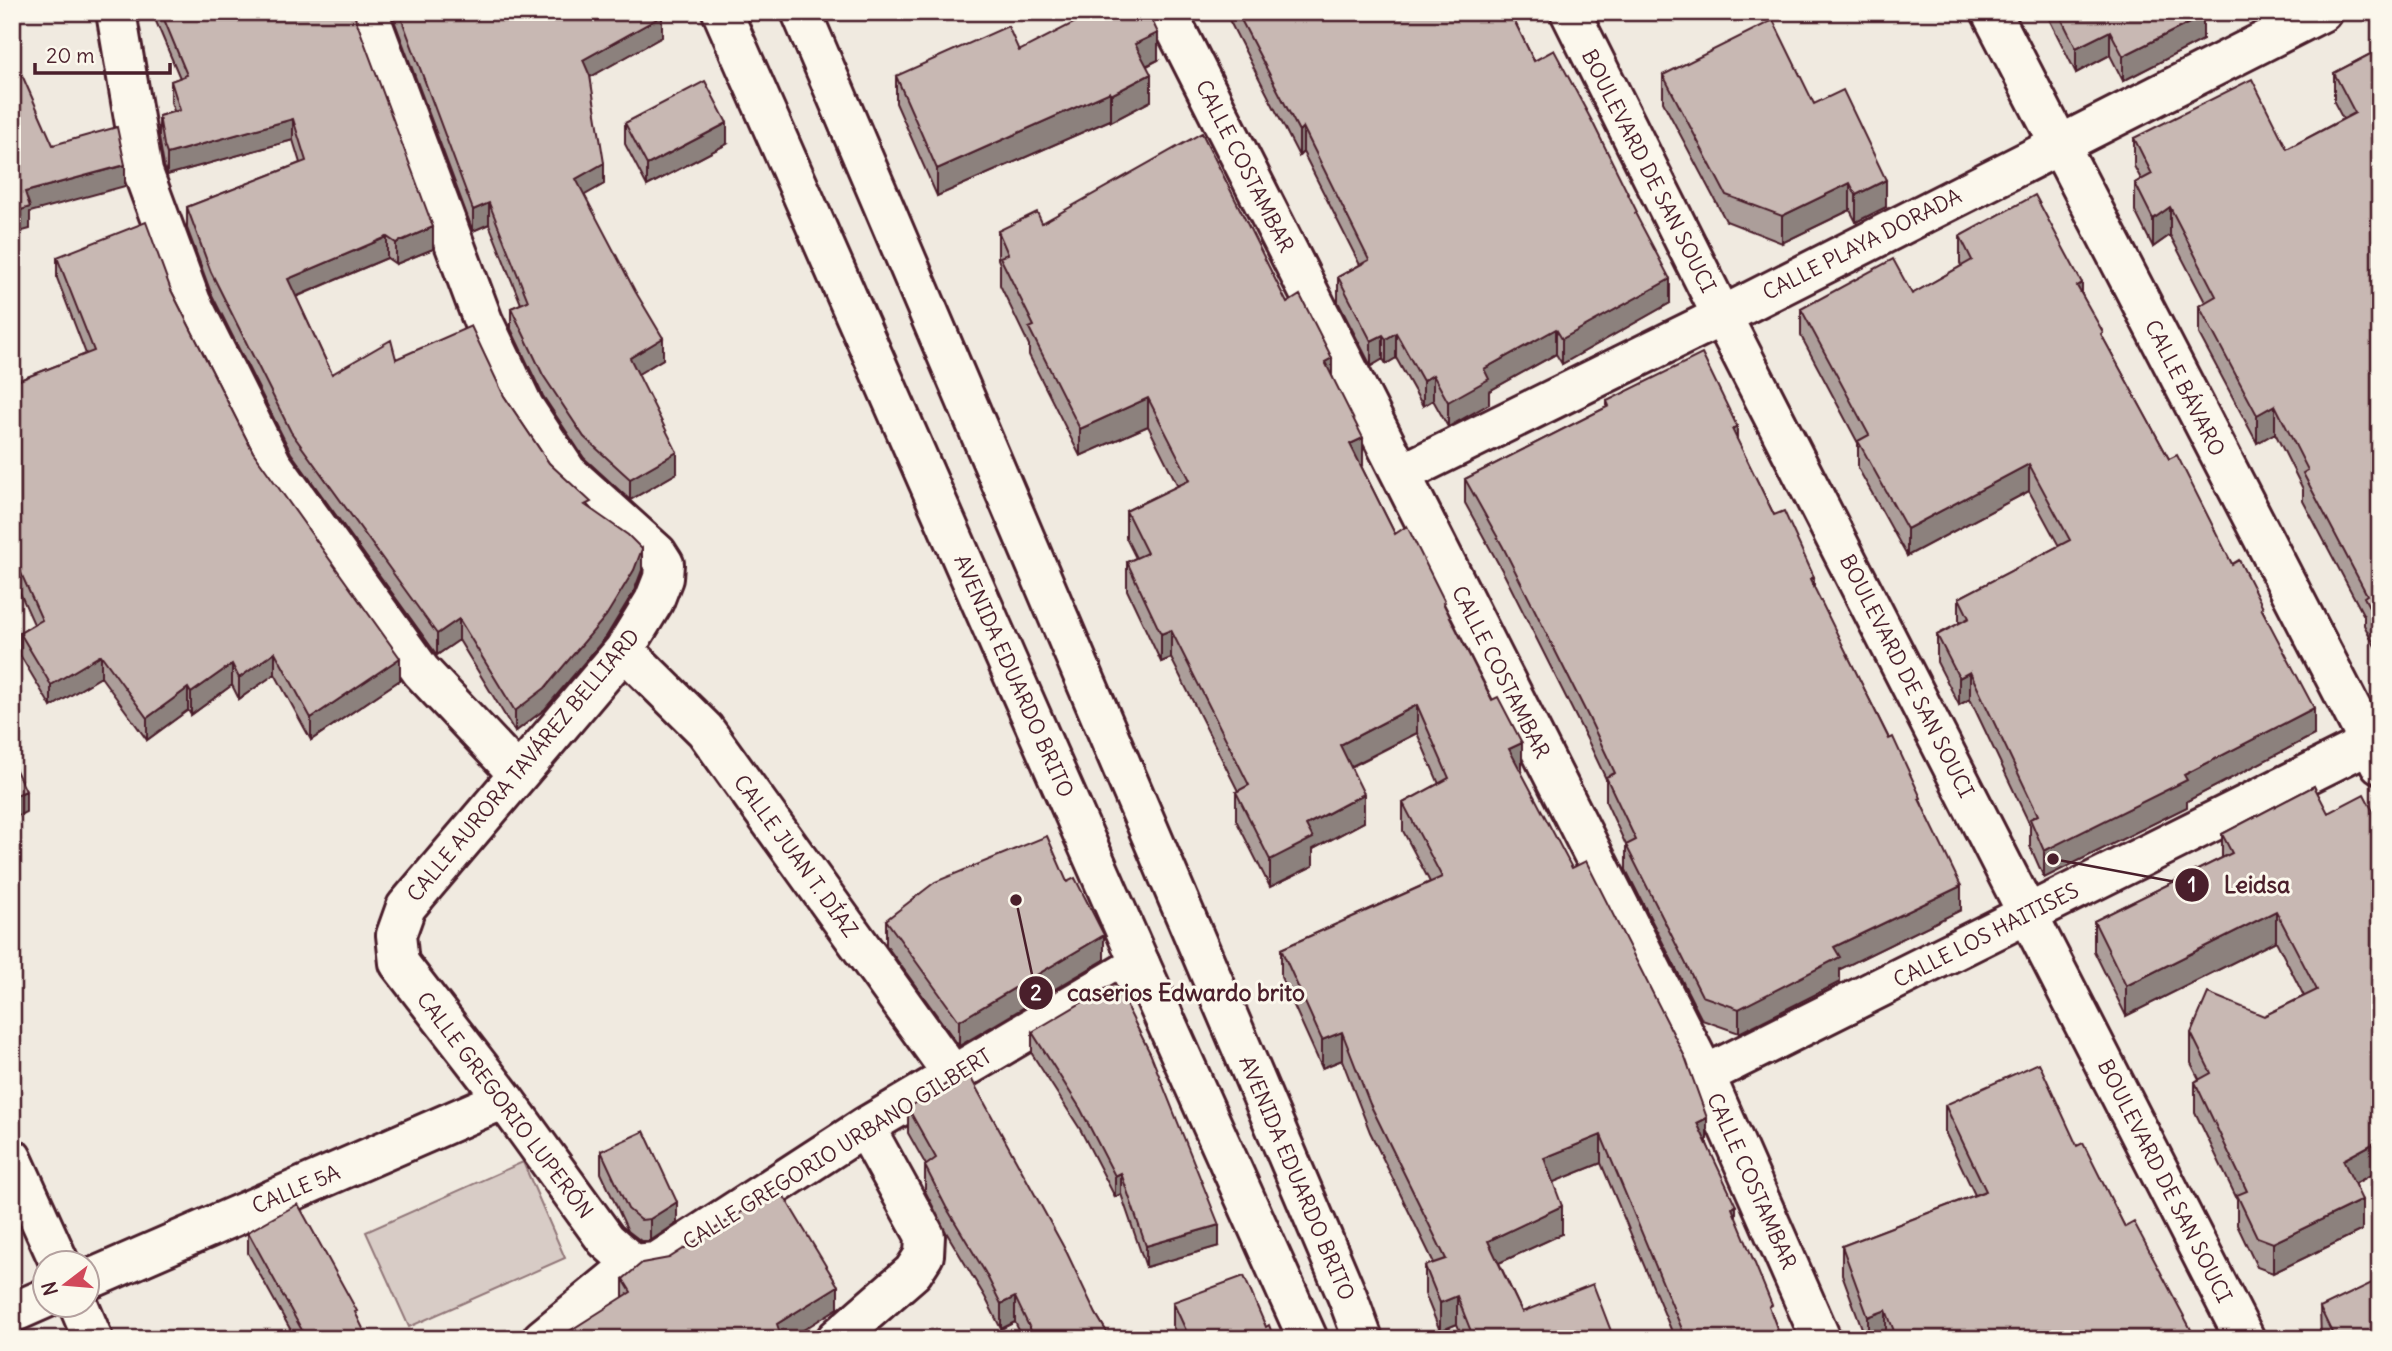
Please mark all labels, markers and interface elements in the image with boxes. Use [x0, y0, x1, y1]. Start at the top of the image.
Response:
scale bar [35, 32, 170, 76]
text: 20 m [46, 42, 95, 69]
street label: BOULEVARD DE SAN SOUCI [1576, 45, 1722, 297]
street label: CALLE COSTAMBAR [1190, 75, 1300, 257]
street label: CALLE PLAYA DORADA [1758, 182, 1966, 306]
street label: CALLE BÁVARO [2139, 315, 2231, 461]
street label: AVENIDA EDUARDO BRITO [948, 550, 1080, 802]
street label: BOULEVARD DE SAN SOUCI [1834, 550, 1980, 802]
street label: CALLE COSTAMBAR [1446, 581, 1556, 763]
street label: CALLE AURORA TAVÁREZ BELLIARD [401, 623, 645, 907]
street label: CALLE JUAN T. DÍAZ [728, 769, 864, 943]
callout: Leidsa [2174, 863, 2304, 907]
text: Leidsa [2224, 870, 2290, 899]
text: 1 [2188, 871, 2196, 898]
street label: CALLE LOS HAITISES [1889, 877, 2083, 993]
callout: caserios Edwardo brito [1018, 971, 1319, 1015]
text: caserios Edwardo brito [1067, 978, 1305, 1007]
text: 2 [1030, 979, 1042, 1006]
street label: CALLE GREGORIO LUPERÓN [411, 986, 599, 1224]
street label: CALLE GREGORIO URBANO GILBERT [677, 1042, 997, 1256]
street label: AVENIDA EDUARDO BRITO [1233, 1052, 1361, 1304]
street label: BOULEVARD DE SAN SOUCI [2092, 1055, 2238, 1307]
street label: CALLE COSTAMBAR [1701, 1089, 1803, 1273]
street label: CALLE 5A [248, 1158, 344, 1220]
north arrow [32, 1250, 102, 1320]
text: N [36, 1279, 63, 1298]

